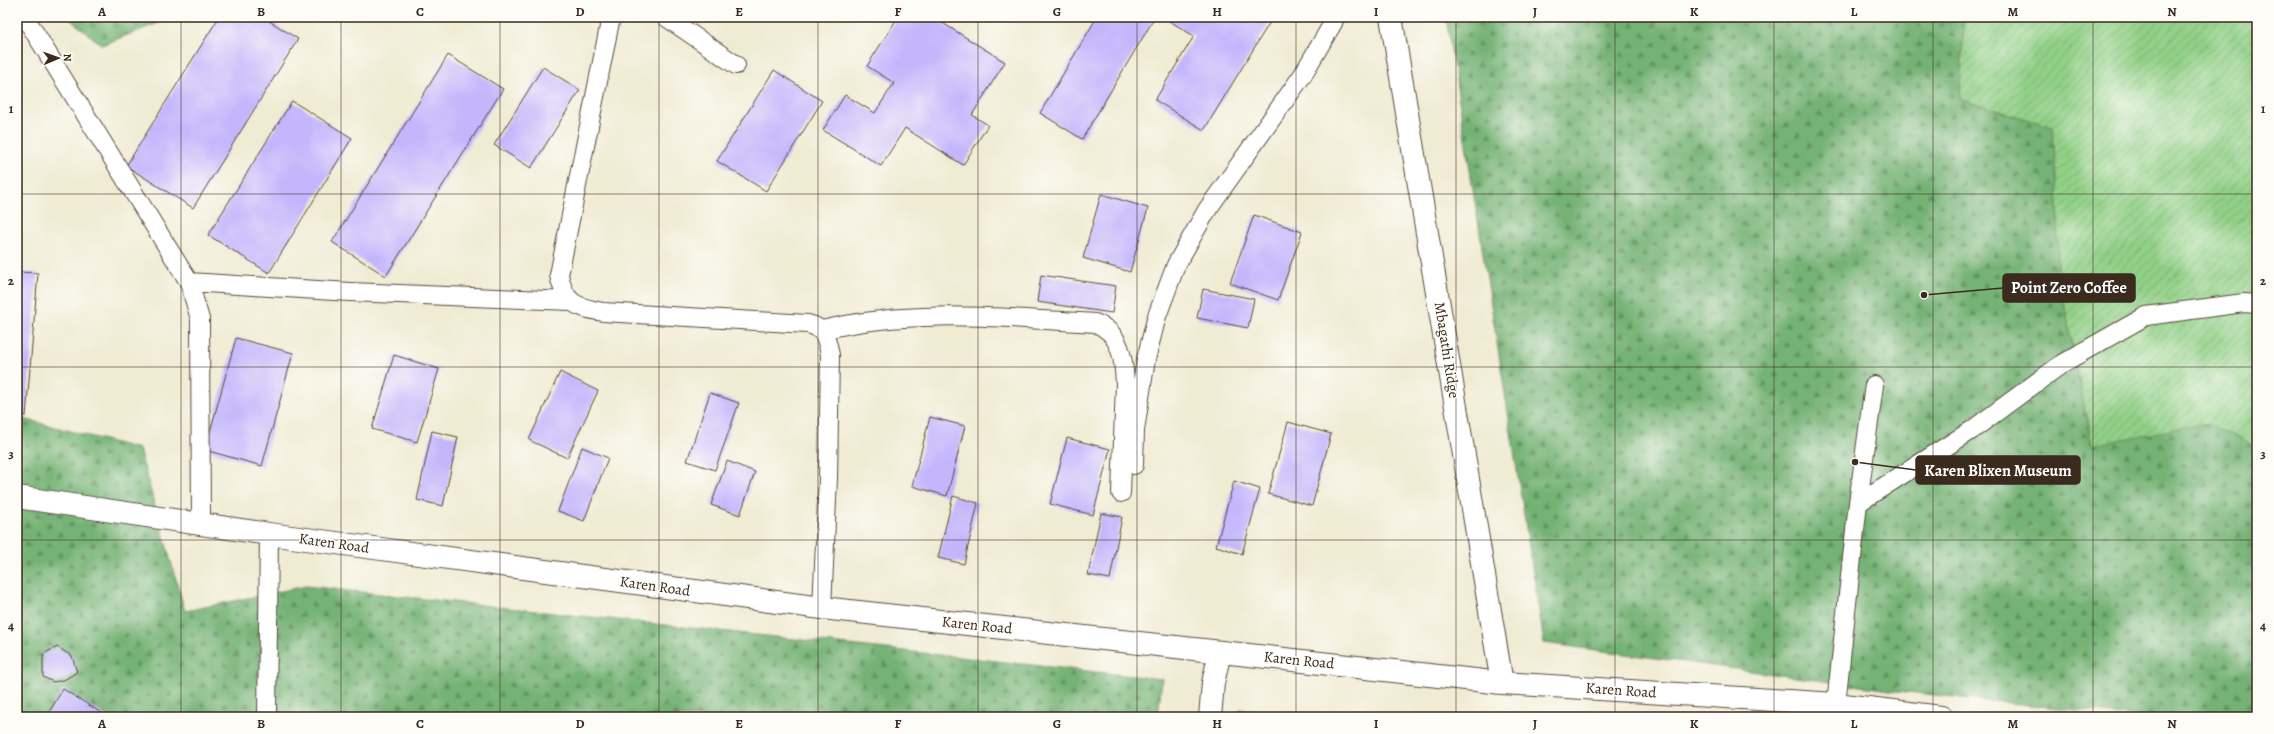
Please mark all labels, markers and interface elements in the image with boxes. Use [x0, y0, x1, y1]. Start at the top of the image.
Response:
text: A [97, 3, 107, 20]
text: B [257, 3, 265, 20]
text: C [416, 3, 424, 20]
text: D [575, 3, 585, 20]
text: E [735, 3, 743, 20]
text: F [895, 3, 902, 20]
text: G [1053, 3, 1061, 20]
text: H [1212, 3, 1222, 20]
text: I [1374, 3, 1379, 20]
text: J [1533, 3, 1537, 20]
text: K [1690, 3, 1699, 20]
text: L [1851, 3, 1858, 20]
text: M [2008, 3, 2019, 20]
text: N [2167, 3, 2177, 20]
north arrow [38, 38, 78, 78]
text: N [60, 53, 75, 62]
text: 1 [9, 100, 14, 117]
text: 1 [2261, 100, 2266, 117]
text: 2 [8, 272, 15, 289]
text: 2 [2260, 272, 2267, 289]
callout: Point Zero Coffee [2003, 274, 2135, 302]
text: Point Zero Coffee [2011, 277, 2127, 299]
street label: Mbagathi Ridge [1430, 300, 1465, 400]
text: 3 [8, 445, 14, 462]
text: 3 [2260, 445, 2266, 462]
callout: Karen Blixen Museum [1916, 456, 2080, 484]
text: Karen Blixen Museum [1924, 460, 2072, 482]
street label: Karen Road [297, 528, 371, 558]
street label: Karen Road [618, 571, 692, 601]
street label: Karen Road [941, 611, 1014, 639]
text: 4 [8, 617, 14, 634]
text: 4 [2260, 617, 2266, 634]
street label: Karen Road [1263, 646, 1336, 674]
street label: Karen Road [1585, 678, 1658, 703]
text: A [97, 715, 107, 732]
text: B [257, 715, 265, 732]
text: C [416, 715, 424, 732]
text: D [575, 715, 585, 732]
text: E [735, 715, 743, 732]
text: F [895, 715, 902, 732]
text: G [1053, 715, 1061, 732]
text: H [1212, 715, 1222, 732]
text: I [1374, 715, 1379, 732]
text: J [1533, 715, 1537, 732]
text: K [1690, 715, 1699, 732]
text: L [1851, 715, 1858, 732]
text: M [2008, 715, 2019, 732]
text: N [2167, 715, 2177, 732]

